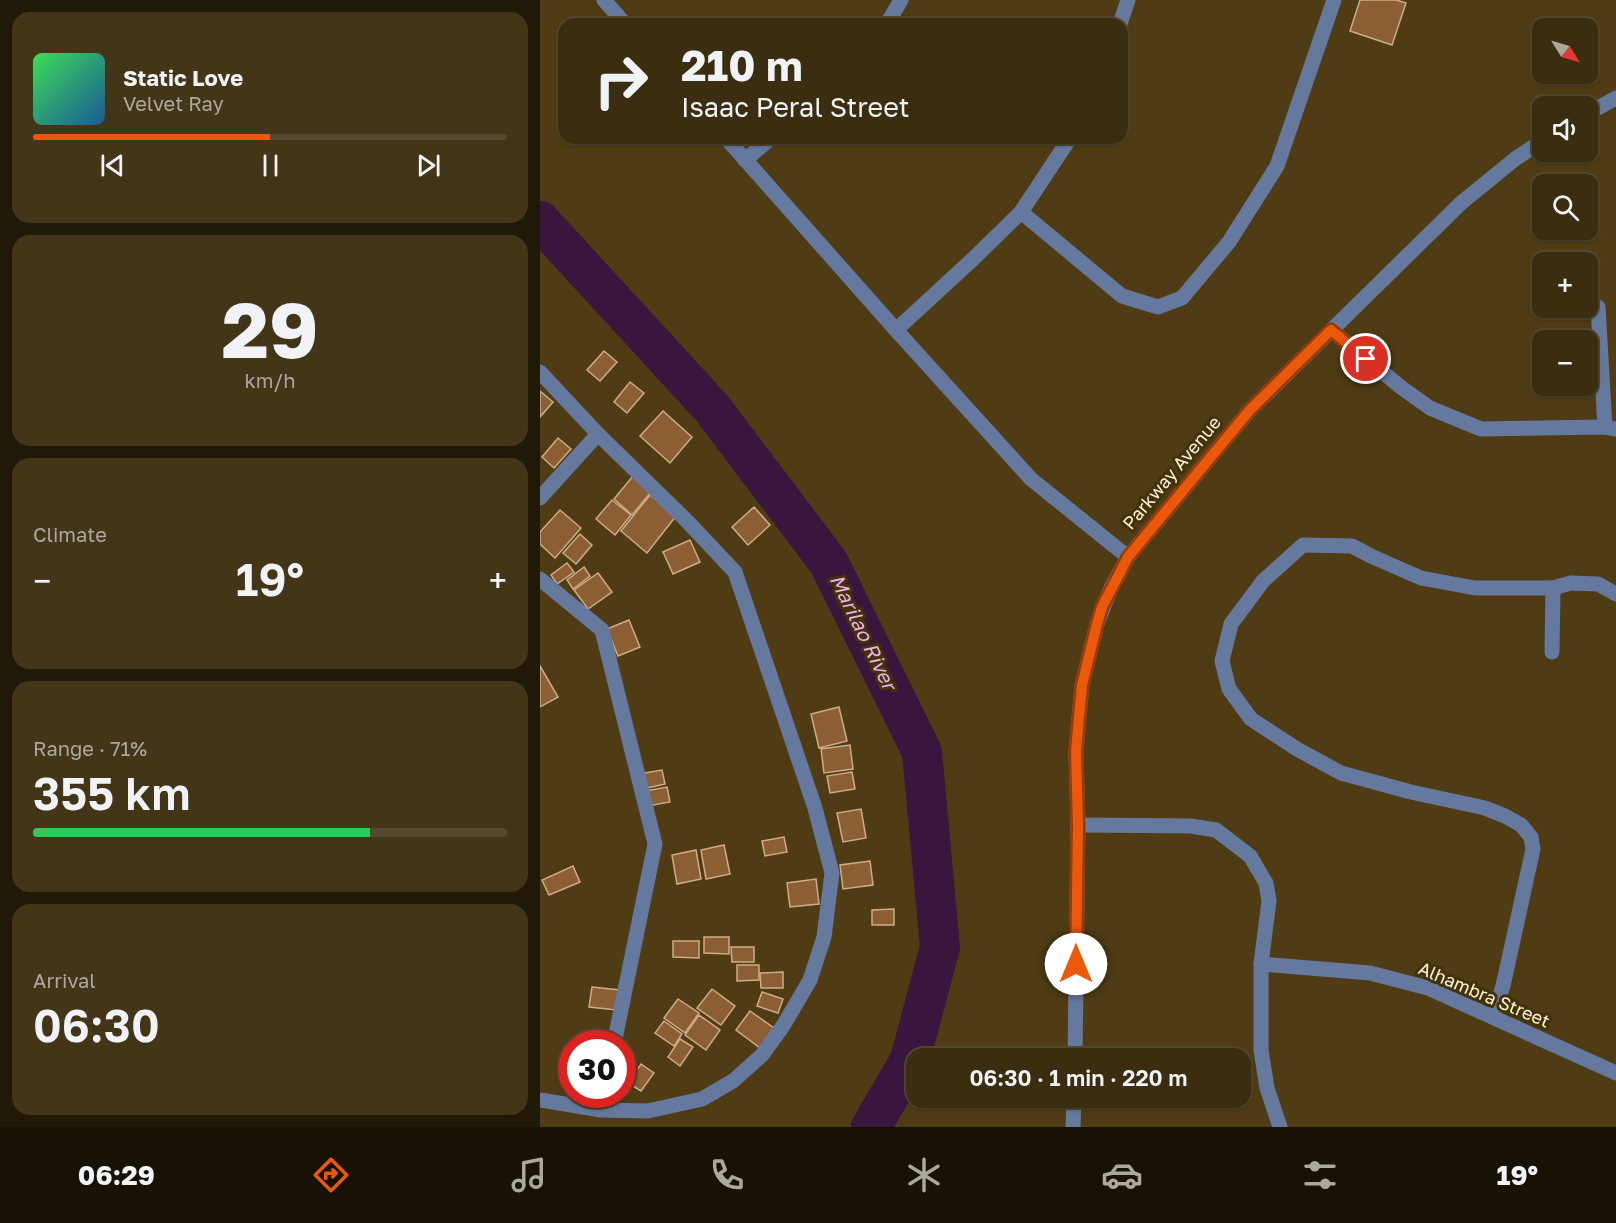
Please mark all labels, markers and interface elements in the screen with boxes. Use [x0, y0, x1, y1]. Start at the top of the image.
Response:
north arrow [1532, 18, 1598, 84]
map controls [1532, 18, 1598, 396]
text: 210 m [681, 40, 803, 90]
icon: right [582, 42, 660, 120]
text: Static Love [123, 64, 243, 91]
text: Velvet Ray [123, 91, 224, 115]
text: Isaac Peral Street [681, 91, 910, 123]
button: sound [1532, 96, 1598, 162]
icon: previous [96, 149, 129, 182]
icon: pause [254, 149, 287, 182]
icon: next [412, 149, 445, 182]
button: search [1532, 174, 1598, 240]
button: + [1532, 252, 1598, 318]
text: 29 [221, 282, 319, 375]
button: − [1532, 330, 1598, 396]
pin [1340, 333, 1391, 384]
icon: arrive [1349, 342, 1382, 375]
text: km/h [245, 368, 295, 392]
street label: Parkway Avenue [1117, 411, 1225, 534]
text: Climate [33, 522, 107, 546]
text: 19° [236, 552, 304, 606]
text: − [33, 561, 51, 600]
text: + [489, 561, 507, 600]
water label: Marilao River [826, 570, 904, 696]
text: Range · 71% [33, 736, 147, 760]
text: 355 km [33, 766, 191, 820]
position arrow [1044, 932, 1108, 996]
street label: Alhambra Street [1415, 957, 1553, 1032]
text: Arrival [33, 968, 96, 992]
text: 06:30 [33, 998, 160, 1052]
speed limit sign: 30 [558, 1030, 636, 1108]
text: 06:30 · 1 min · 220 m [970, 1064, 1187, 1091]
icon: directions [310, 1154, 352, 1196]
icon: music [508, 1154, 550, 1196]
icon: phone [706, 1154, 748, 1196]
icon: climate [903, 1154, 945, 1196]
icon: car [1101, 1154, 1143, 1196]
icon: filters [1299, 1154, 1341, 1196]
text: 06:29 [78, 1159, 155, 1191]
text: 19° [1496, 1159, 1538, 1191]

